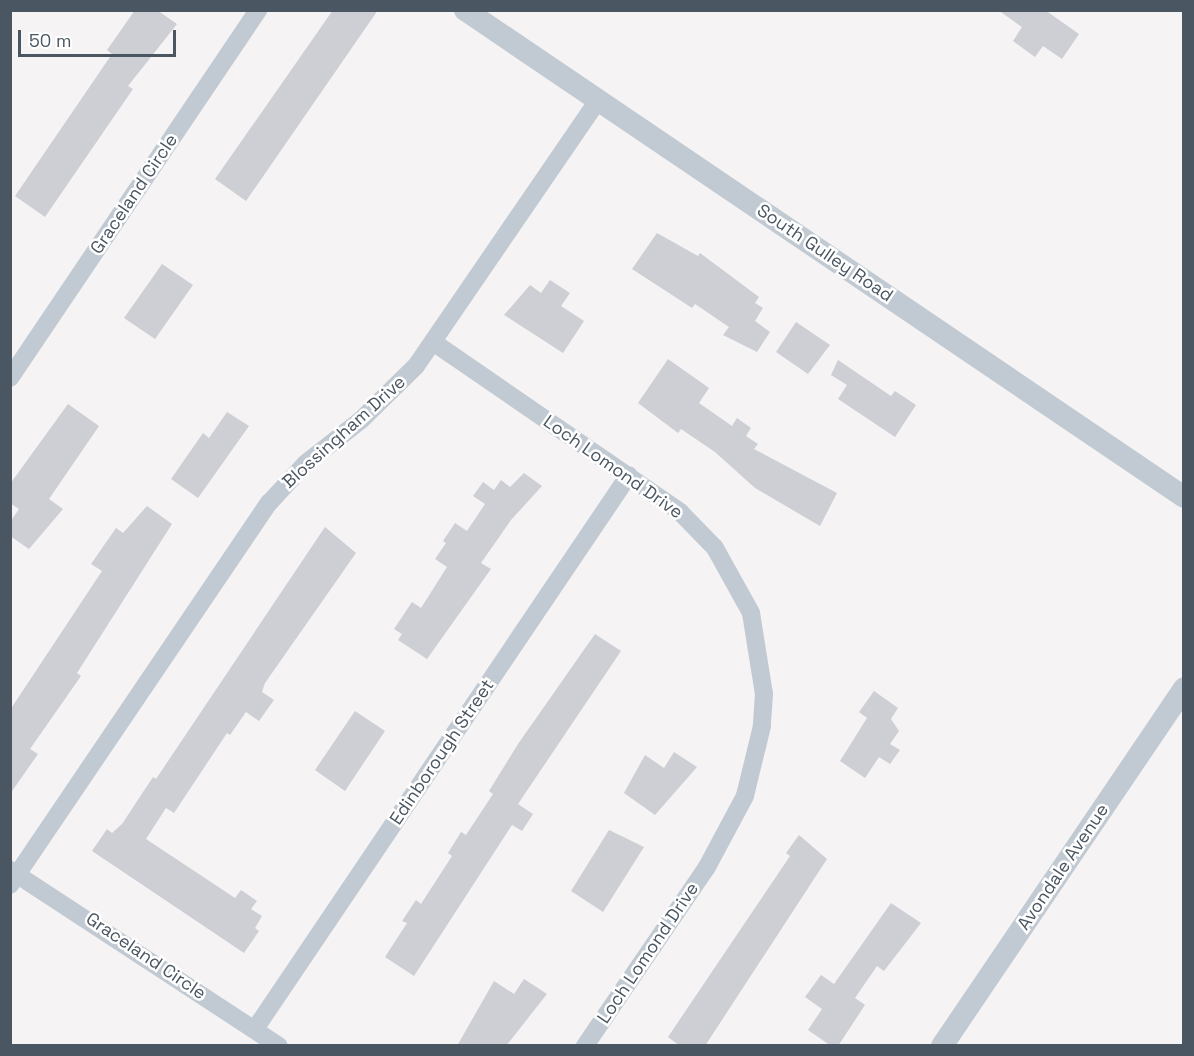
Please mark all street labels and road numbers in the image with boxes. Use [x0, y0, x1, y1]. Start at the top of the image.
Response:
street label: Graceland Circle [86, 130, 182, 258]
street label: South Gulley Road [753, 200, 897, 306]
street label: Blossingham Drive [278, 371, 410, 493]
street label: Loch Lomond Drive [539, 411, 687, 523]
street label: Edinborough Street [385, 675, 499, 829]
street label: Avondale Avenue [1013, 800, 1113, 934]
street label: Loch Lomond Drive [593, 878, 703, 1028]
street label: Graceland Circle [82, 908, 210, 1004]

